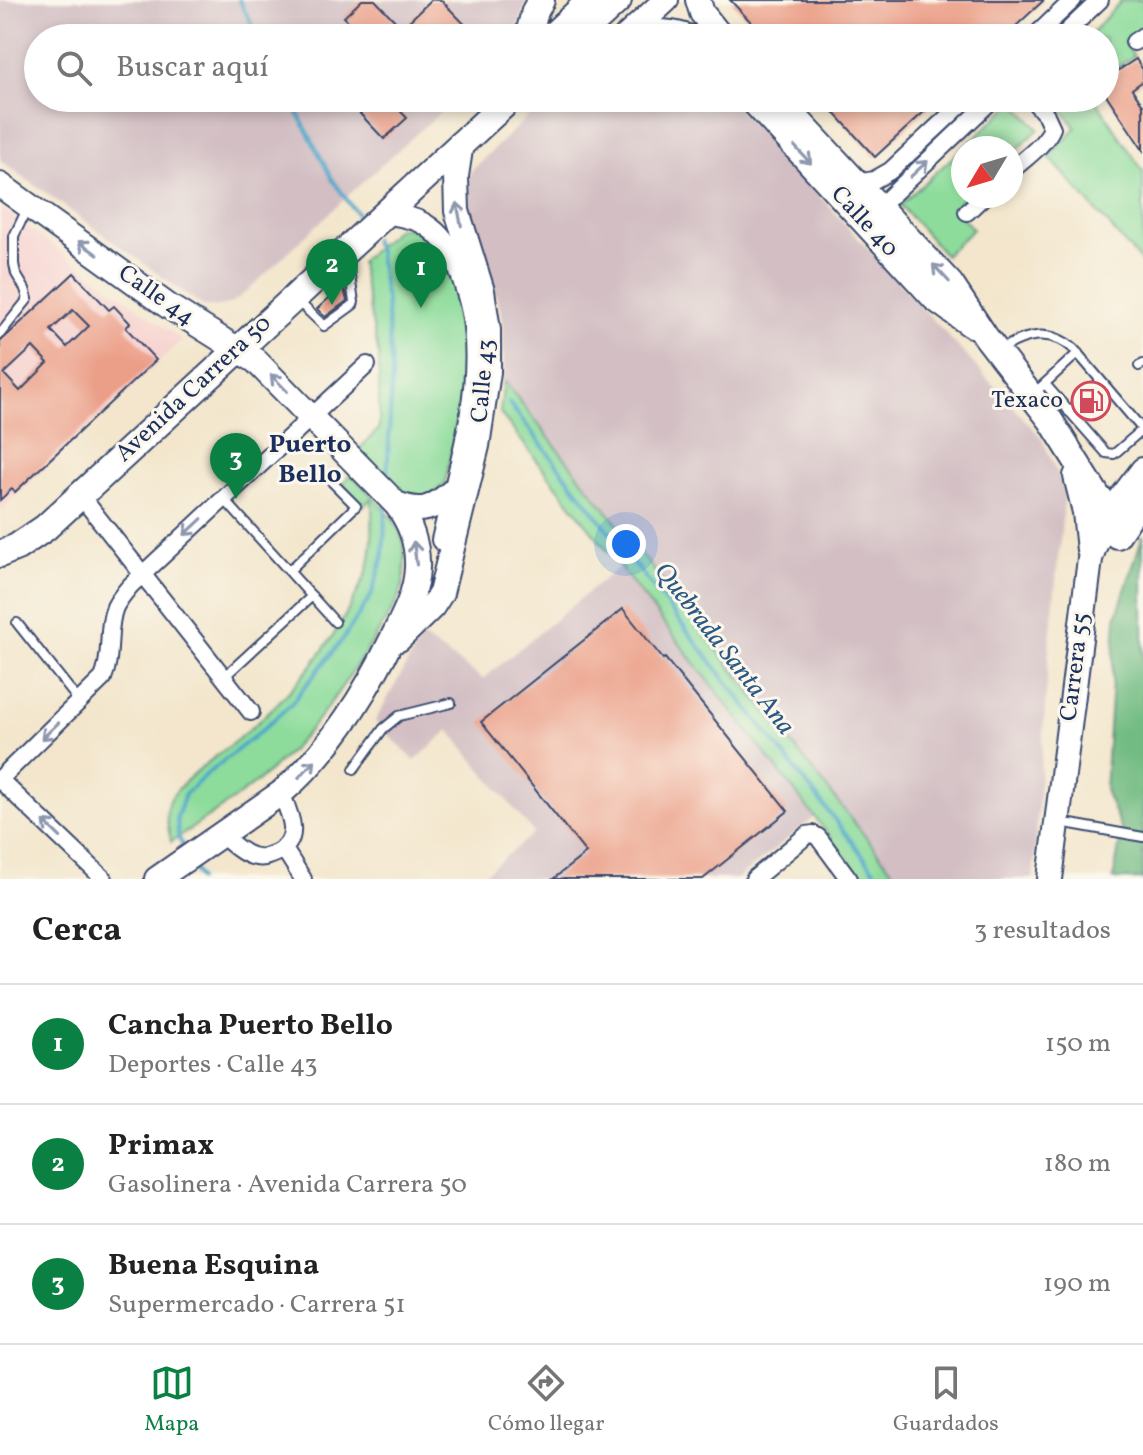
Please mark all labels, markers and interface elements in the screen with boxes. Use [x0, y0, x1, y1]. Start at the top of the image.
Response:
search box [24, 24, 1119, 112]
icon: search [52, 46, 96, 90]
text: Buscar aquí [116, 47, 269, 89]
north arrow [951, 136, 1023, 208]
one-way arrow [793, 145, 811, 165]
one-way arrow [909, 160, 928, 179]
street label: Calle 40 [822, 179, 906, 265]
one-way arrow [450, 202, 465, 227]
pin: 2 [306, 239, 358, 305]
one-way arrow [78, 240, 99, 257]
pin: 1 [395, 242, 447, 308]
street label: Calle 44 [111, 257, 201, 335]
one-way arrow [933, 264, 951, 284]
street label: Avenida Carrera 50 [108, 308, 280, 470]
street label: Calle 43 [463, 338, 505, 424]
one-way arrow [270, 374, 289, 393]
fuel station icon: Texaco [1070, 380, 1112, 422]
place label: Texaco [991, 384, 1063, 418]
district label: Puerto Bello [269, 427, 351, 493]
pin: 3 [210, 433, 262, 499]
one-way arrow [183, 518, 203, 537]
your location [606, 524, 646, 564]
one-way arrow [408, 540, 423, 566]
water label: Quebrada Santa Ana [645, 555, 803, 743]
street label: Carrera 55 [1052, 611, 1100, 723]
one-way arrow [41, 721, 60, 740]
one-way arrow [297, 760, 316, 779]
one-way arrow [42, 820, 62, 839]
text: Cerca [32, 908, 122, 955]
text: 3 resultados [974, 913, 1111, 949]
text: Cancha Puerto Bello [108, 1005, 393, 1047]
text: 1 [53, 1026, 63, 1062]
text: 150 m [1045, 1026, 1111, 1062]
text: Deportes · Calle 43 [108, 1047, 318, 1083]
text: Primax [108, 1125, 214, 1167]
text: 2 [51, 1146, 65, 1182]
text: 180 m [1044, 1146, 1111, 1182]
text: Gasolinera · Avenida Carrera 50 [108, 1167, 467, 1203]
text: Buena Esquina [108, 1245, 320, 1287]
text: 3 [51, 1266, 65, 1302]
text: 190 m [1043, 1266, 1111, 1302]
text: Supermercado · Carrera 51 [108, 1287, 406, 1323]
tab: Mapa [144, 1361, 199, 1440]
tab: Cómo llegar [488, 1361, 605, 1440]
tab: Guardados [893, 1361, 999, 1440]

